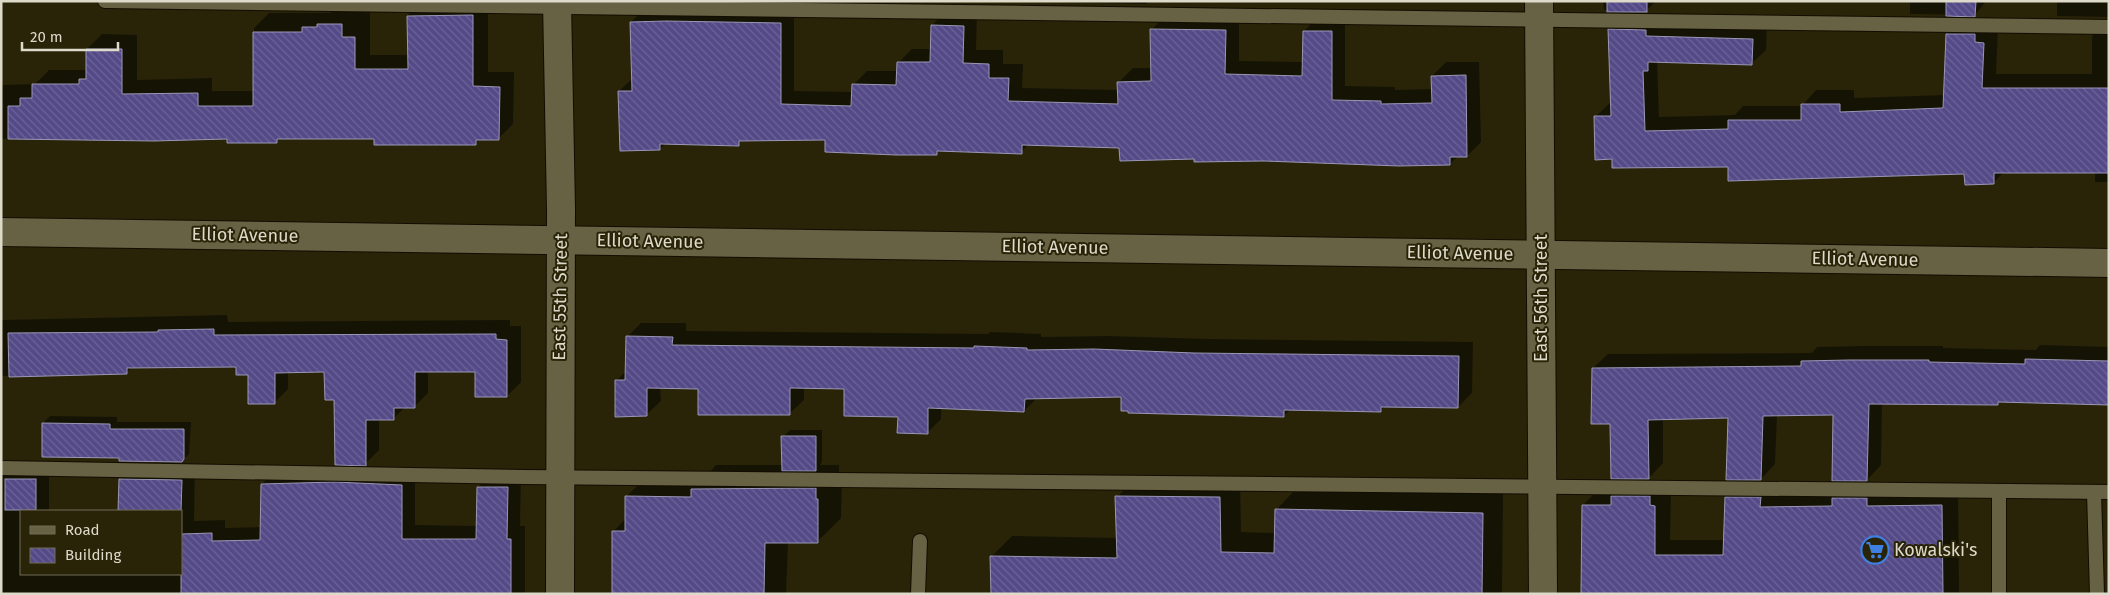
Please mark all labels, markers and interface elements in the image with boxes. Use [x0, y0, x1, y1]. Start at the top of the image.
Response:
scale bar [22, 20, 119, 52]
text: 20 m [30, 28, 63, 46]
street label: Elliot Avenue [191, 223, 299, 247]
street label: Elliot Avenue [596, 229, 704, 253]
street label: East 55th Street [548, 233, 572, 361]
street label: East 56th Street [1530, 234, 1552, 362]
street label: Elliot Avenue [1001, 235, 1109, 259]
street label: Elliot Avenue [1406, 241, 1514, 265]
street label: Elliot Avenue [1811, 247, 1919, 271]
legend [20, 510, 182, 575]
text: Road [65, 521, 100, 539]
supermarket icon: Kowalski's [1860, 535, 1890, 565]
place label: Kowalski's [1894, 539, 1977, 561]
text: Building [65, 546, 121, 564]

